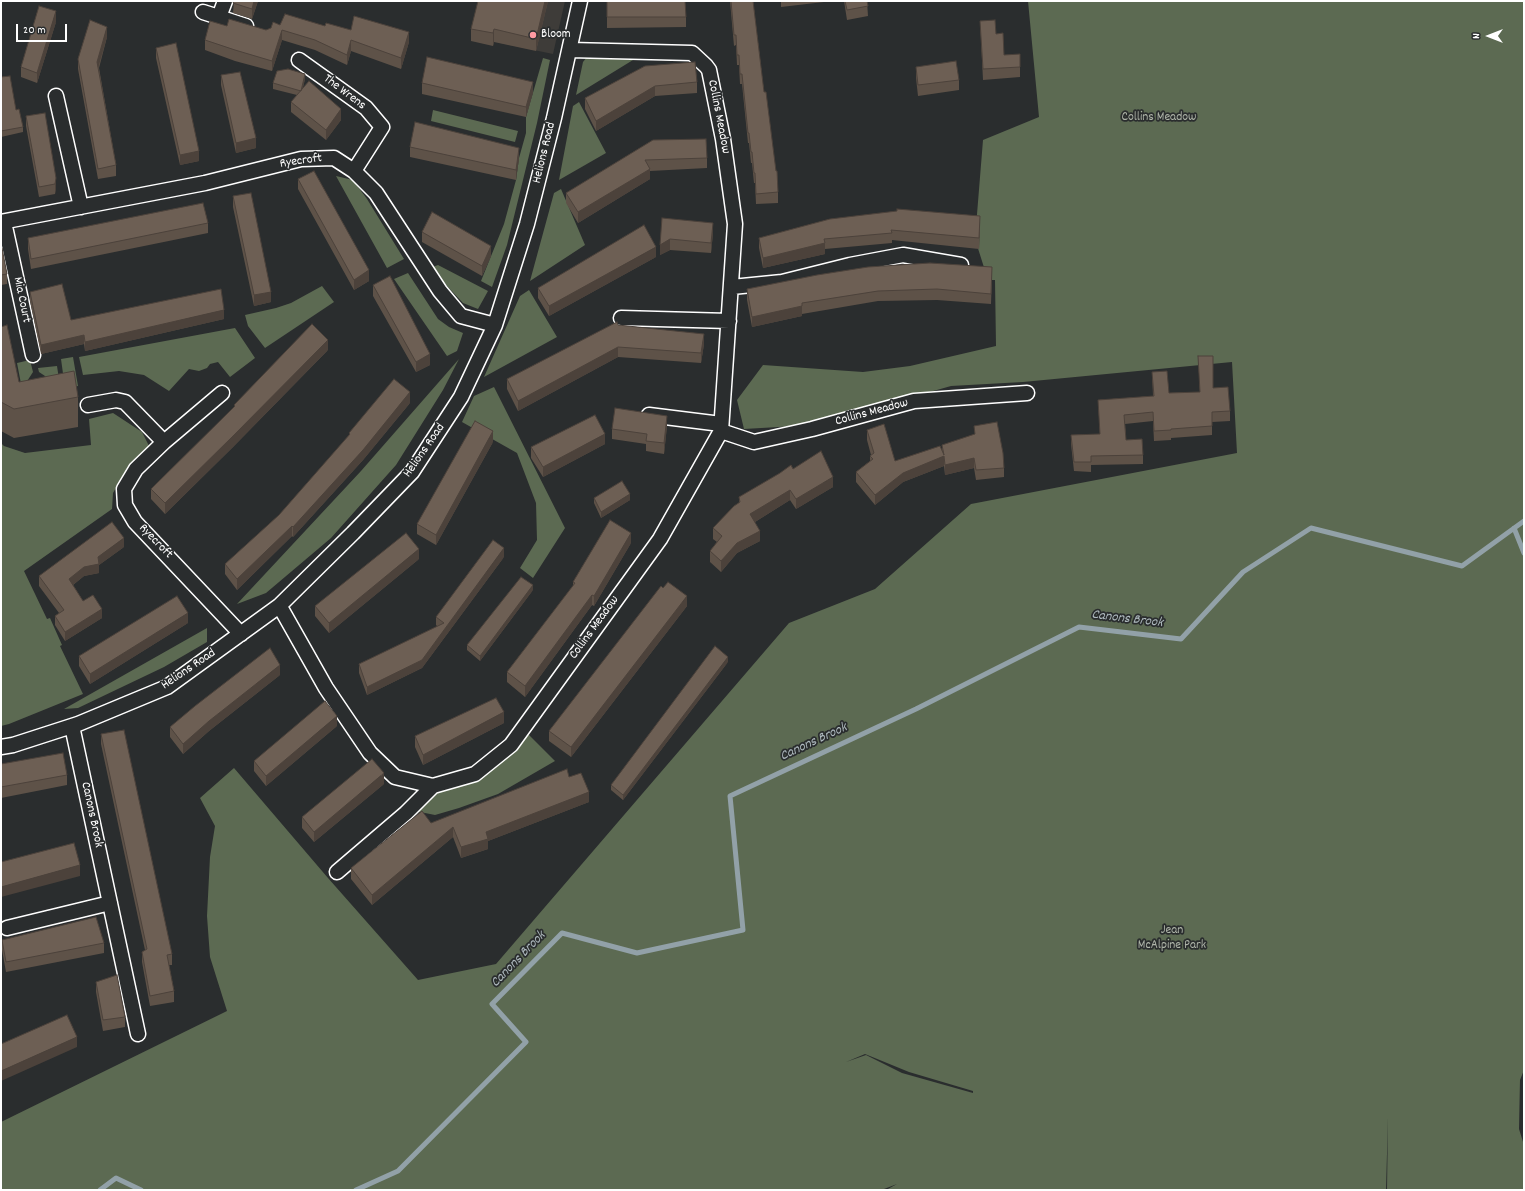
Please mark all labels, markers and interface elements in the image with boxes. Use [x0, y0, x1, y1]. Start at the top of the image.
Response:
scale bar [18, 16, 69, 42]
north arrow [1469, 16, 1509, 56]
text: 20 m [23, 22, 46, 39]
place label: Bloom [541, 27, 571, 43]
marker: Bloom [528, 30, 538, 40]
text: N [1469, 33, 1485, 39]
street label: The Wrens [320, 72, 368, 114]
street label: Collins Meadow [703, 79, 733, 155]
park label: Collins Meadow [1122, 110, 1196, 126]
street label: Helions Road [530, 121, 560, 185]
street label: Ryecroft [279, 151, 323, 173]
street label: Mia Court [9, 276, 33, 324]
street label: Collins Meadow [834, 396, 910, 430]
street label: Helions Road [401, 421, 449, 481]
street label: Ryecroft [135, 521, 175, 563]
street label: Collins Meadow [567, 593, 623, 663]
water label: Canons Brook [1090, 607, 1164, 633]
street label: Helions Road [159, 646, 219, 694]
water label: Canons Brook [778, 720, 850, 766]
street label: Canons Brook [76, 781, 106, 849]
park label: Jean McAlpine Park [1138, 923, 1206, 954]
water label: Canons Brook [488, 928, 550, 992]

